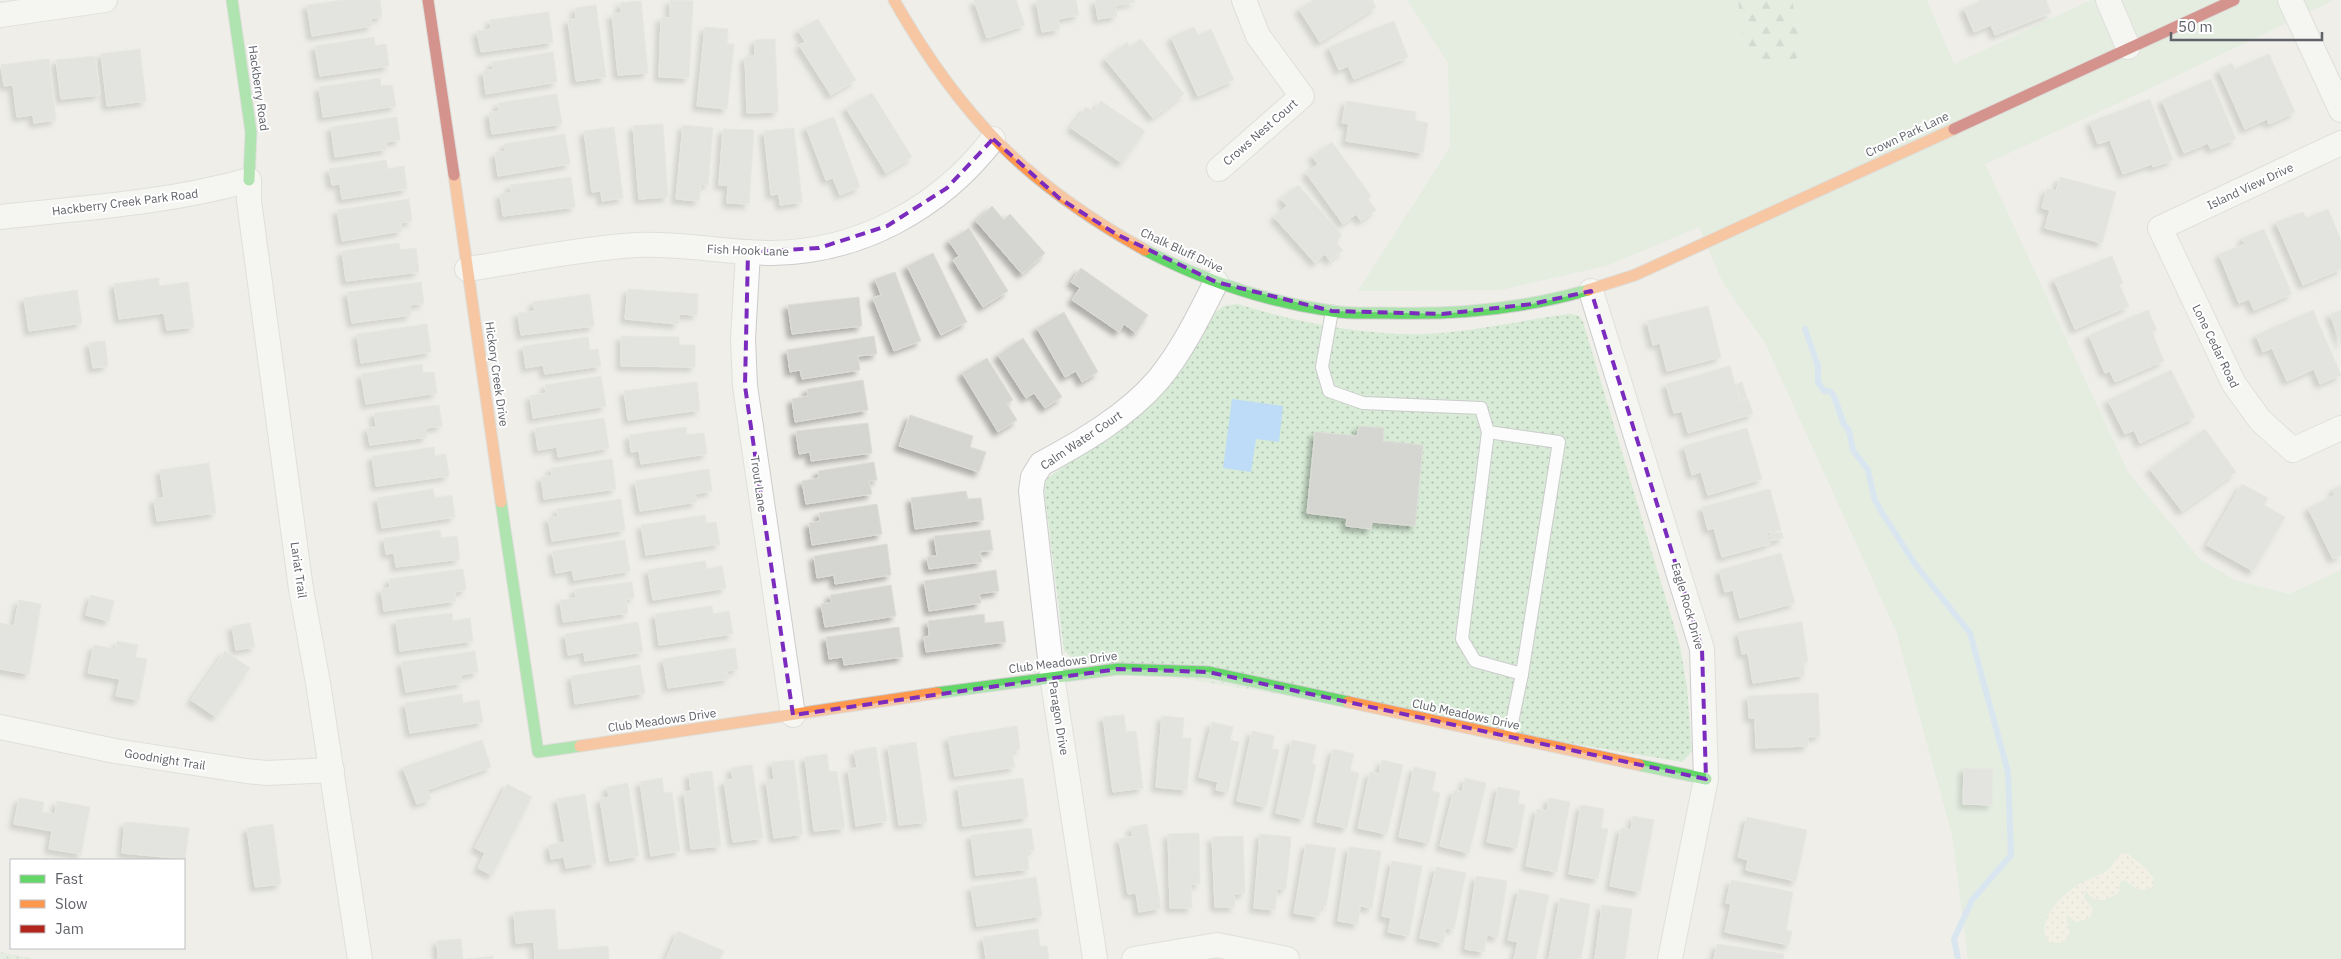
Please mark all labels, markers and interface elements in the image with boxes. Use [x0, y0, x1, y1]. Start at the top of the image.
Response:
scale bar [2171, 10, 2322, 42]
text: 50 m [2178, 17, 2213, 36]
street label: Hackberry Road [246, 44, 272, 132]
street label: Crows Nest Court [1220, 96, 1300, 168]
street label: Crown Park Lane [1863, 108, 1951, 160]
street label: Island View Drive [2204, 159, 2296, 213]
street label: Hackberry Creek Park Road [51, 186, 199, 218]
street label: Chalk Bluff Drive [1138, 224, 1226, 276]
street label: Fish Hook Lane [707, 241, 790, 259]
street label: Lone Cedar Road [2189, 302, 2243, 390]
street label: Hickory Creek Drive [482, 321, 512, 428]
street label: Calm Water Court [1037, 407, 1125, 473]
street label: Trout Lane [748, 455, 770, 514]
street label: Lariat Trail [288, 541, 310, 599]
street label: Eagle Rock Drive [1668, 561, 1708, 652]
street label: Club Meadows Drive [1008, 648, 1119, 676]
street label: Paragon Drive [1046, 680, 1072, 757]
street label: Club Meadows Drive [1411, 695, 1521, 733]
street label: Club Meadows Drive [607, 705, 718, 735]
street label: Goodnight Trail [123, 745, 207, 773]
legend [10, 859, 185, 949]
text: Fast [55, 869, 83, 888]
text: Slow [55, 894, 88, 913]
text: Jam [55, 919, 84, 938]

